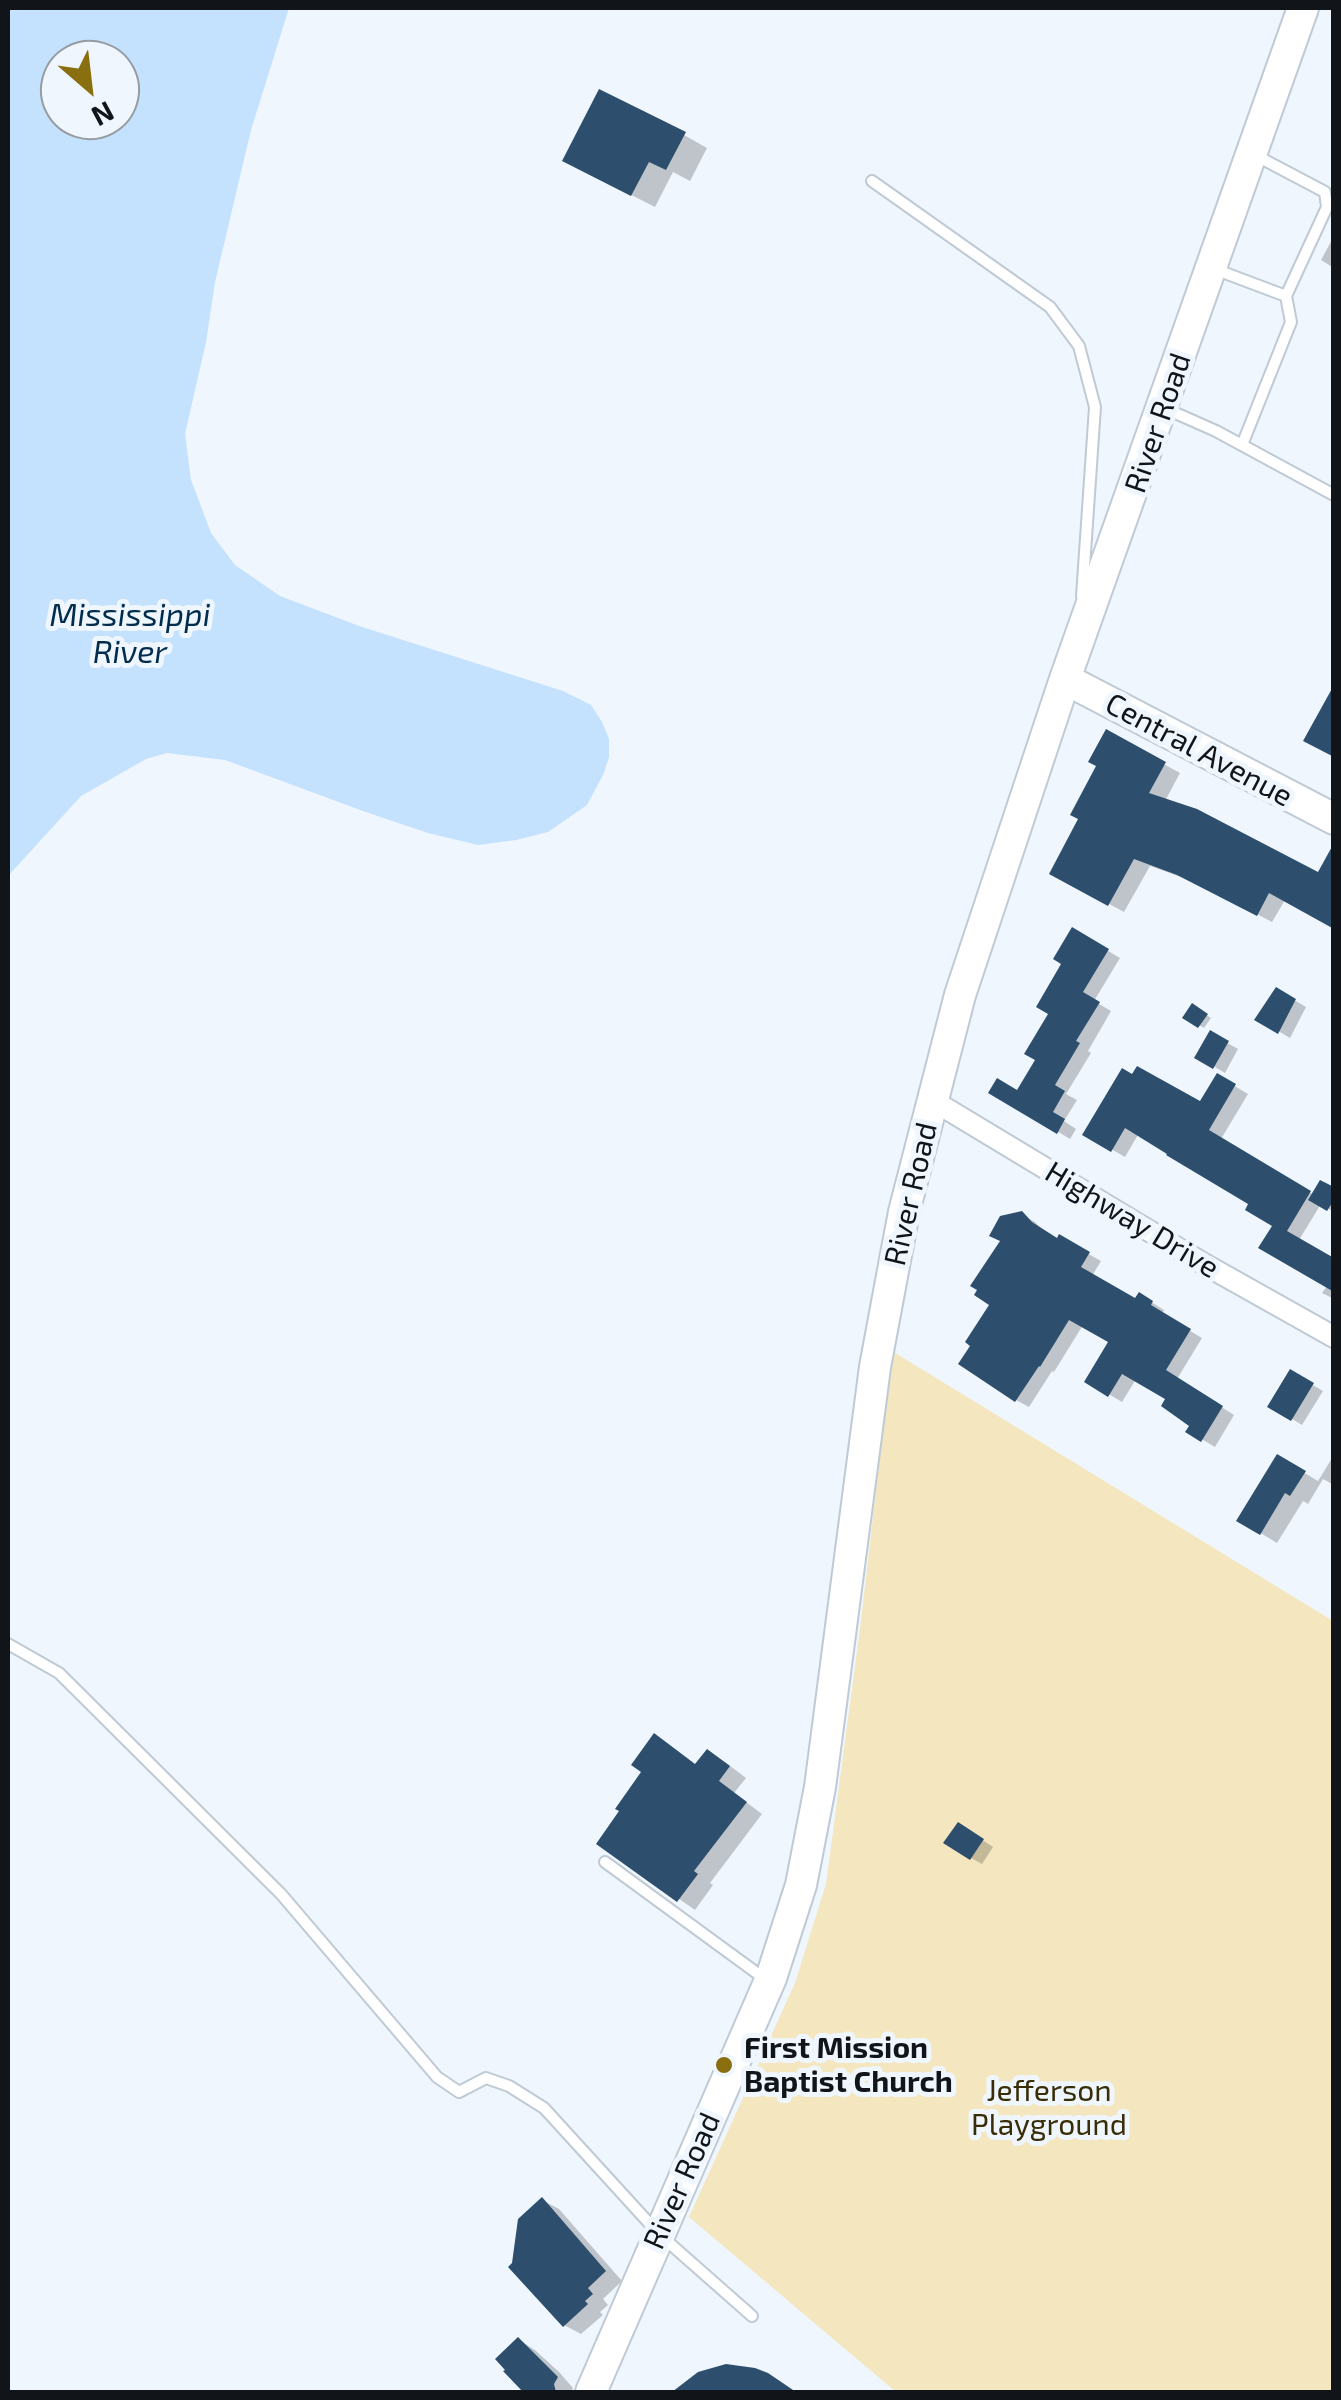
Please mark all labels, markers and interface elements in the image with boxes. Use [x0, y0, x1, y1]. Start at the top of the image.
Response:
north arrow [40, 40, 140, 140]
text: N [86, 95, 120, 134]
street label: River Road [1117, 348, 1199, 498]
water label: Mississippi River [49, 596, 211, 671]
street label: Central Avenue [1099, 686, 1299, 814]
street label: River Road [877, 1119, 945, 1269]
street label: Highway Drive [1038, 1154, 1226, 1286]
place label: First Mission Baptist Church [744, 2030, 953, 2100]
marker: First Mission Baptist Church [713, 2054, 735, 2076]
park label: Jefferson Playground [971, 2073, 1127, 2144]
street label: River Road [636, 2107, 728, 2255]

